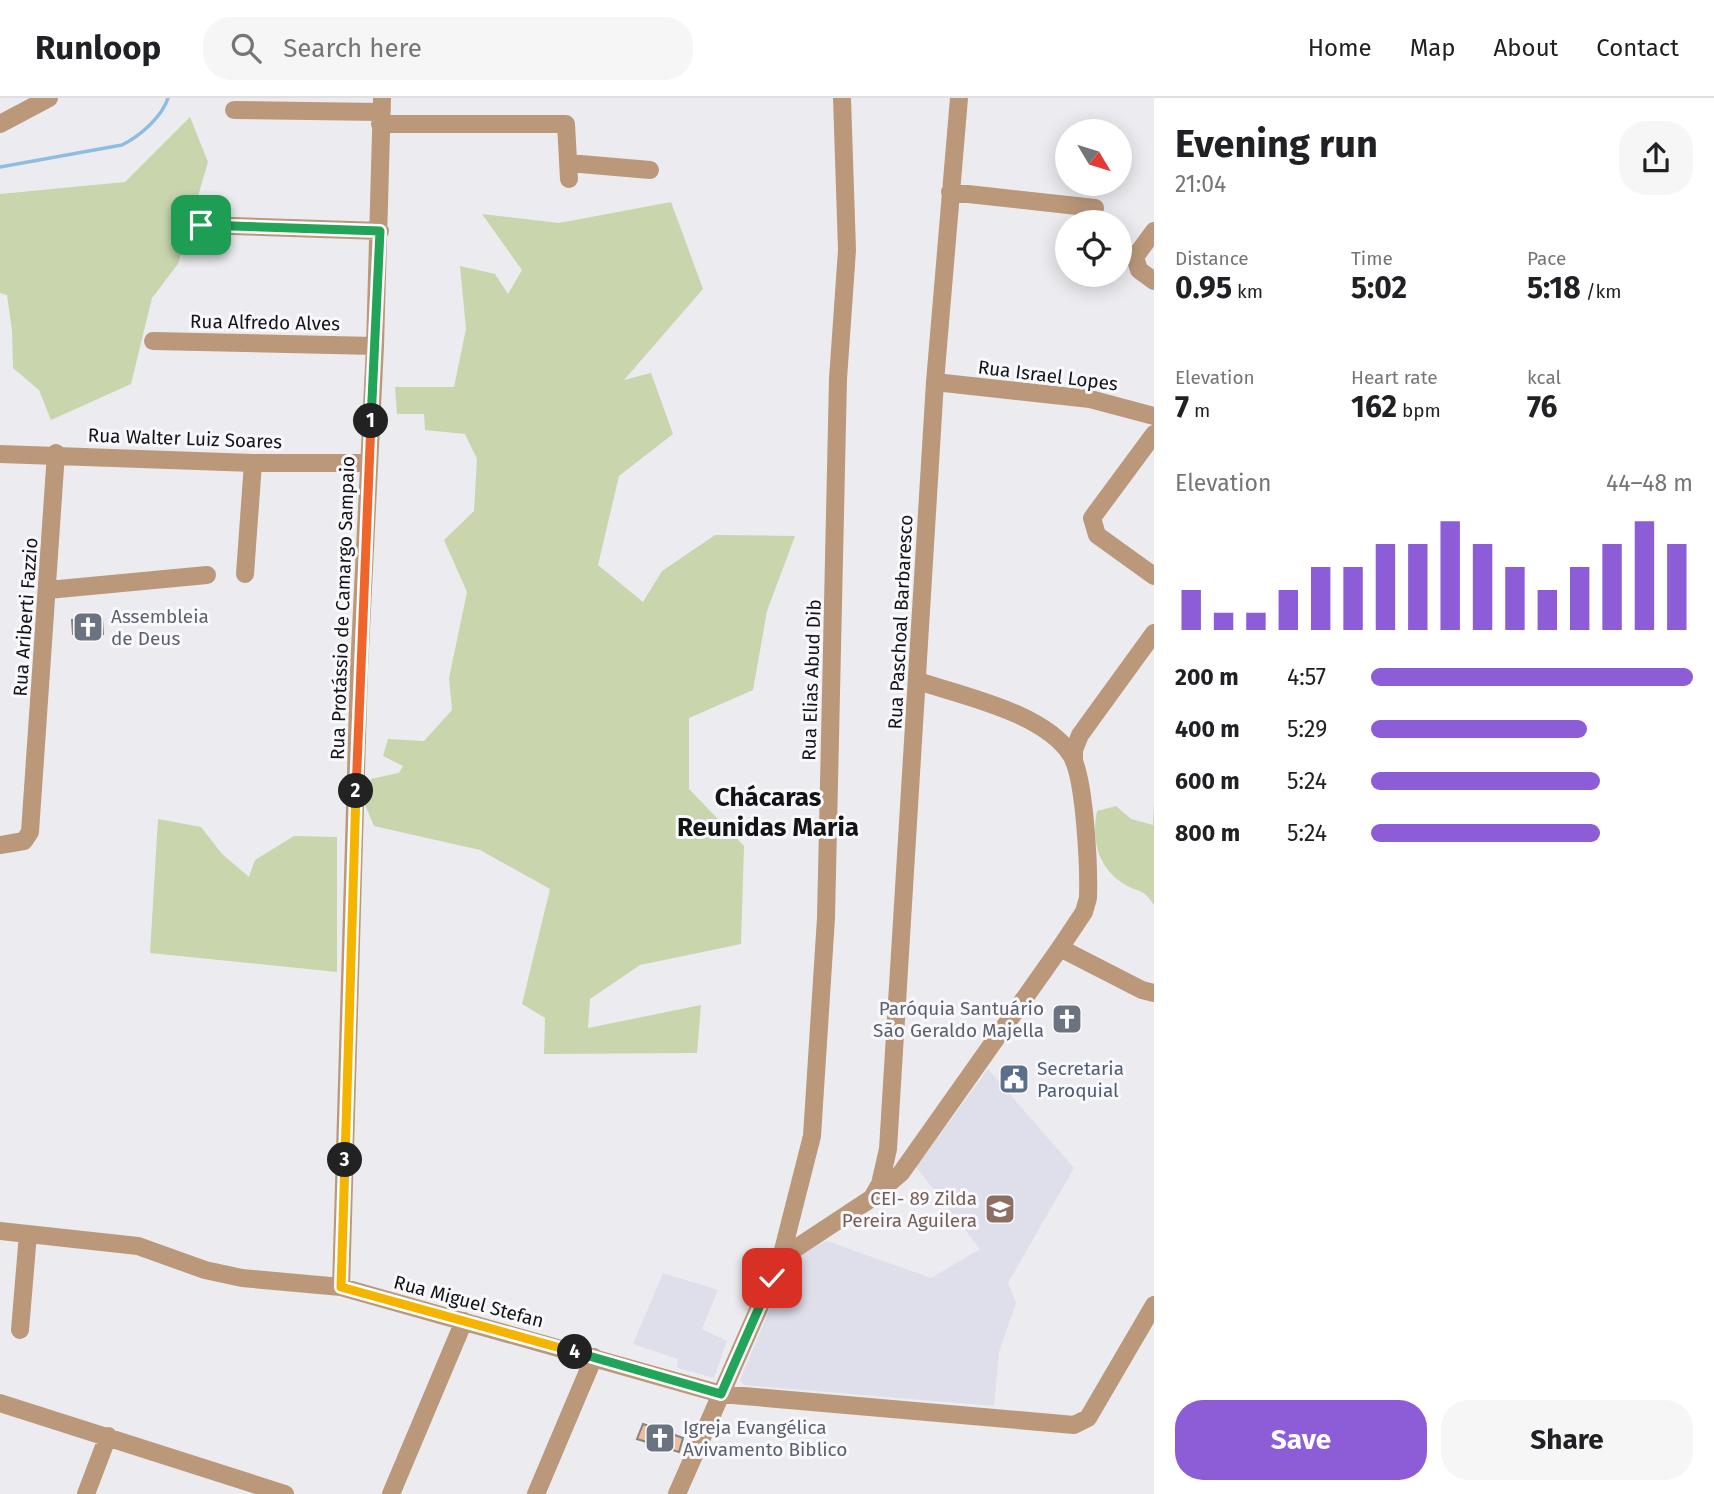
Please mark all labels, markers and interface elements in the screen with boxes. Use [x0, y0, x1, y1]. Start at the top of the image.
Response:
search box [203, 17, 693, 80]
text: Runloop [35, 28, 161, 68]
icon: search [227, 29, 265, 67]
text: Search here [283, 33, 422, 64]
text: Home [1308, 34, 1372, 62]
text: Map [1410, 34, 1456, 62]
text: About [1494, 34, 1558, 62]
text: Contact [1596, 34, 1679, 62]
north arrow [1055, 119, 1132, 196]
map controls [1055, 119, 1132, 287]
text: Evening run [1175, 121, 1378, 167]
button: share [1619, 121, 1693, 195]
text: 21:04 [1175, 170, 1226, 198]
pin [171, 195, 231, 255]
icon: arrive [182, 206, 220, 244]
button: locate [1055, 210, 1132, 287]
text: Distance [1175, 247, 1249, 270]
text: Time [1351, 247, 1393, 270]
text: Pace [1527, 247, 1566, 270]
text: 0.95 [1175, 270, 1232, 306]
text: 5:02 [1351, 270, 1407, 306]
text: 5:18 [1527, 270, 1581, 306]
text: km [1232, 280, 1263, 303]
text: /km [1581, 280, 1622, 303]
street label: Rua Alfredo Alves [190, 310, 340, 335]
street label: Rua Israel Lopes [977, 355, 1119, 396]
text: Elevation [1175, 366, 1255, 389]
text: Heart rate [1351, 366, 1438, 389]
text: kcal [1527, 366, 1561, 389]
text: 7 [1175, 389, 1189, 425]
text: 162 [1351, 389, 1397, 425]
text: 76 [1527, 389, 1557, 425]
text: m [1189, 399, 1210, 422]
text: bpm [1397, 399, 1441, 422]
pin: 1 [354, 404, 388, 438]
text: 1 [366, 409, 375, 432]
street label: Rua Walter Luiz Soares [87, 424, 283, 453]
street label: Rua Protássio de Camargo Sampaio [326, 456, 359, 760]
text: Elevation [1175, 469, 1271, 497]
text: 44–48 m [1606, 469, 1693, 497]
street label: Rua Paschoal Barbaresco [883, 514, 918, 730]
street label: Rua Ariberti Fazzio [8, 537, 43, 697]
street label: Rua Elias Abud Dib [797, 599, 826, 761]
place label: Assembleia de Deus [111, 605, 209, 650]
church icon: Assembleia de Deus [71, 610, 105, 644]
text: 200 m [1175, 663, 1239, 691]
text: 4:57 [1287, 663, 1326, 691]
text: 400 m [1175, 715, 1240, 743]
text: 5:29 [1287, 715, 1327, 743]
text: 600 m [1175, 767, 1240, 795]
text: 5:24 [1287, 767, 1327, 795]
pin: 2 [338, 774, 374, 808]
text: 2 [351, 779, 360, 802]
district label: Chácaras Reunidas Maria [677, 782, 859, 843]
text: 800 m [1175, 819, 1240, 847]
text: 5:24 [1287, 819, 1327, 847]
place label: Paróquia Santuário São Geraldo Majella [873, 997, 1044, 1042]
church icon: Paróquia Santuário São Geraldo Majella [1050, 1002, 1084, 1036]
place label: Secretaria Paroquial [1037, 1057, 1124, 1102]
public building icon: Secretaria Paroquial [997, 1062, 1031, 1096]
pin: 3 [328, 1142, 362, 1178]
text: 3 [340, 1148, 349, 1171]
place label: CEI- 89 Zilda Pereira Aguilera [842, 1187, 977, 1232]
school or university icon: CEI- 89 Zilda Pereira Aguilera [983, 1192, 1017, 1226]
pin [742, 1248, 802, 1308]
icon: check [753, 1259, 791, 1297]
street label: Rua Miguel Stefan [391, 1270, 546, 1333]
pin: 4 [558, 1334, 592, 1370]
text: 4 [569, 1340, 580, 1363]
button: Save [1175, 1400, 1427, 1480]
button: Share [1441, 1400, 1693, 1480]
place label: Igreja Evangélica Avivamento Biblico [683, 1416, 847, 1461]
church icon: Igreja Evangélica Avivamento Biblico [643, 1421, 677, 1455]

